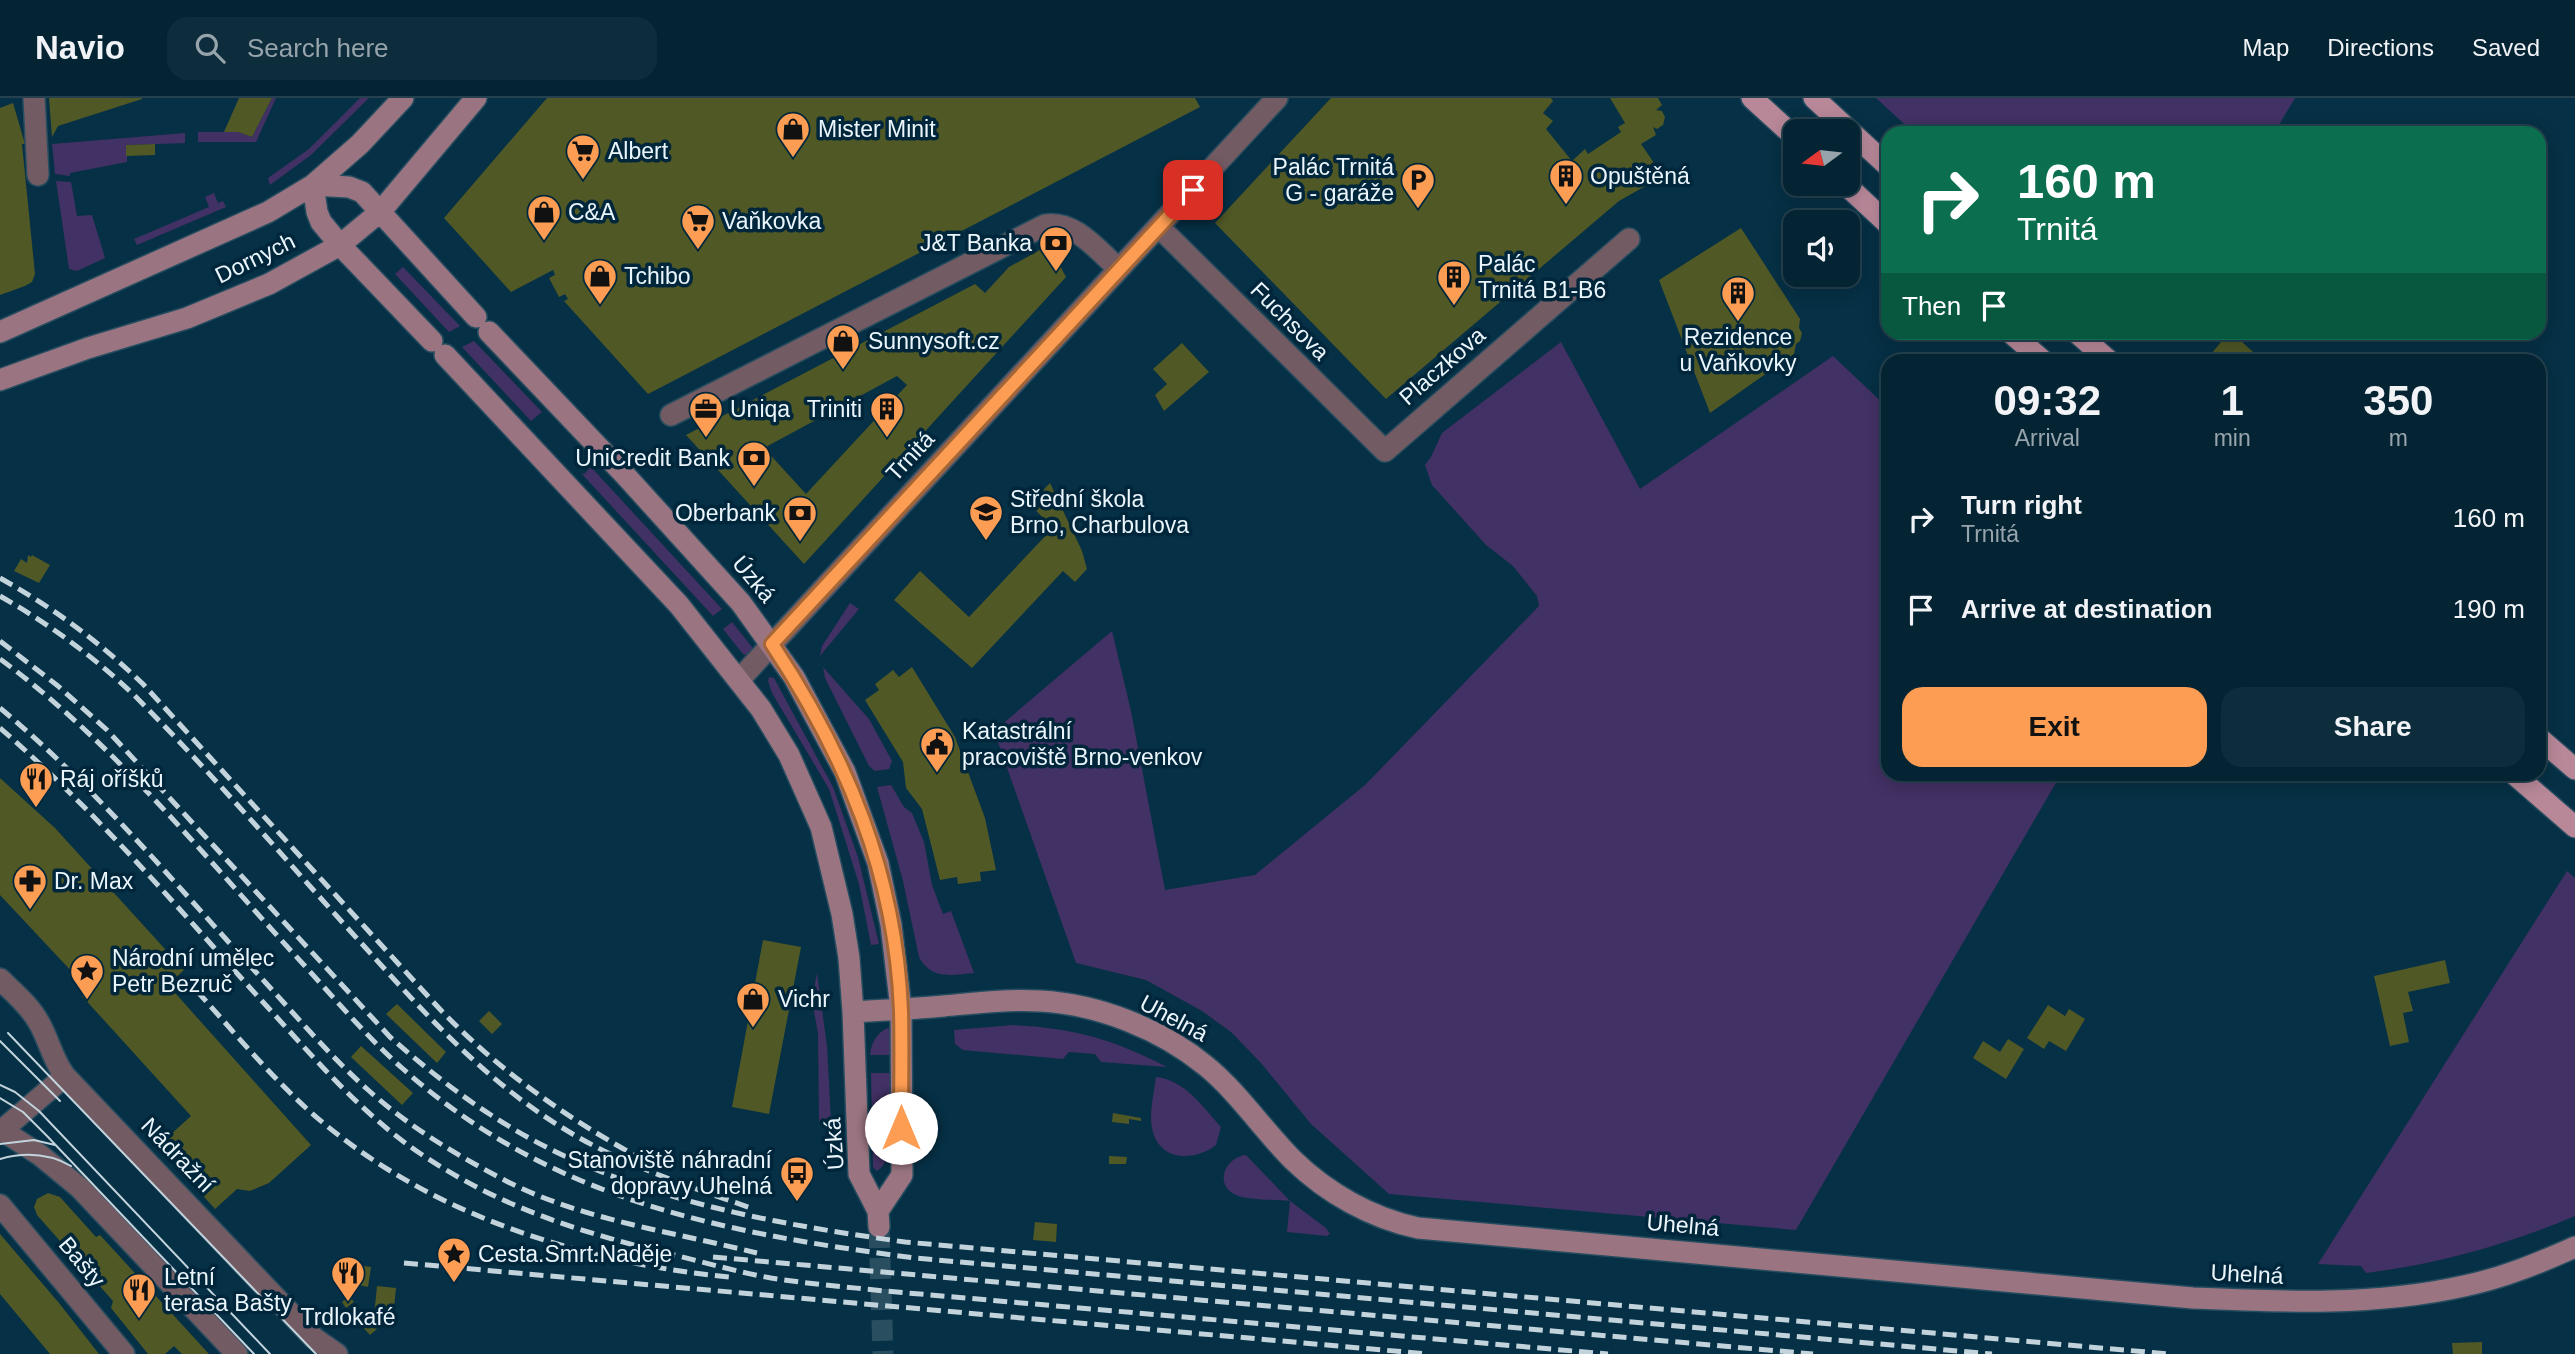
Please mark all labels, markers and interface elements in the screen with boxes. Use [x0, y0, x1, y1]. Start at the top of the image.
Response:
search box [167, 17, 657, 80]
text: Navio [35, 29, 125, 66]
icon: search [191, 29, 229, 67]
text: Search here [247, 33, 389, 63]
text: Map [2243, 34, 2289, 61]
text: Directions [2327, 34, 2434, 61]
text: Saved [2472, 34, 2540, 61]
shop icon: Mister Minit [774, 110, 812, 159]
place label: Mister Minit [818, 116, 936, 142]
north arrow [1783, 119, 1860, 196]
map controls [1783, 119, 1860, 287]
supermarket icon: Albert [564, 132, 602, 181]
place label: Albert [608, 138, 669, 164]
place label: Palác Trnitá G - garáže [1273, 154, 1394, 206]
icon: right [1902, 154, 1993, 245]
text: 160 m [2017, 154, 2156, 208]
building icon: Opuštěná [1547, 157, 1585, 206]
pin [1163, 160, 1223, 220]
parking icon: Palác Trnitá G - garáže [1399, 161, 1437, 210]
place label: Opuštěná [1590, 163, 1690, 189]
icon: arrive [1174, 171, 1212, 209]
shop icon: C&A [525, 193, 563, 242]
place label: C&A [568, 199, 616, 225]
supermarket icon: Vaňkovka [679, 202, 717, 251]
place label: Vaňkovka [722, 208, 822, 234]
button: sound [1783, 210, 1860, 287]
text: Trnitá [2017, 211, 2098, 247]
bank icon: J&T Banka [1037, 224, 1075, 273]
street label: Dornych [211, 228, 299, 288]
place label: J&T Banka [920, 230, 1032, 256]
place label: Palác Trnitá B1-B6 [1478, 251, 1606, 303]
shop icon: Tchibo [581, 257, 619, 306]
building icon: Palác Trnitá B1-B6 [1435, 258, 1473, 307]
place label: Tchibo [624, 263, 690, 289]
building icon: Rezidence u Vaňkovky [1719, 274, 1757, 323]
street label: Fuchsova [1246, 277, 1335, 366]
icon: arrive [1975, 287, 2013, 325]
text: Then [1902, 291, 1961, 321]
shop icon: Sunnysoft.cz [824, 322, 862, 371]
street label: Placzkova [1394, 322, 1490, 410]
place label: Rezidence u Vaňkovky [1679, 324, 1797, 376]
place label: Sunnysoft.cz [868, 328, 1000, 354]
text: 09:32 [1994, 377, 2101, 424]
text: 1 [2220, 377, 2244, 424]
text: 350 [2363, 377, 2433, 424]
office icon: Uniqa [687, 390, 725, 439]
building icon: Triniti [868, 390, 906, 439]
place label: Uniqa [730, 396, 790, 422]
place label: Triniti [807, 396, 862, 422]
text: Arrival [2015, 425, 2080, 451]
text: min [2214, 425, 2251, 451]
text: m [2389, 425, 2408, 451]
street label: Trnitá [881, 426, 939, 486]
bank icon: UniCredit Bank [735, 439, 773, 488]
place label: UniCredit Bank [575, 445, 730, 471]
place label: Střední škola Brno, Charbulova [1010, 486, 1189, 538]
text: Turn right [1961, 490, 2082, 520]
school or university icon: Střední škola Brno, Charbulova [967, 493, 1005, 542]
bank icon: Oberbank [781, 494, 819, 543]
place label: Oberbank [675, 500, 776, 526]
icon: right [1902, 500, 1940, 538]
text: 160 m [2453, 503, 2525, 533]
text: Trnitá [1961, 521, 2019, 547]
street label: Úzká [727, 551, 781, 608]
icon: arrive [1902, 591, 1940, 629]
text: Arrive at destination [1961, 594, 2212, 624]
text: 190 m [2453, 594, 2525, 624]
button: Exit [1902, 687, 2207, 767]
button: Share [2221, 687, 2525, 767]
place label: Katastrální pracoviště Brno-venkov [962, 718, 1203, 770]
public building icon: Katastrální pracoviště Brno-venkov [918, 725, 956, 774]
restaurant icon: Ráj oříšků [17, 760, 55, 809]
place label: Ráj oříšků [60, 766, 164, 792]
pharmacy icon: Dr. Max [11, 862, 49, 911]
place label: Dr. Max [54, 868, 134, 894]
place label: Národní umělec Petr Bezruč [112, 945, 274, 997]
place icon: Národní umělec Petr Bezruč [68, 952, 106, 1001]
shop icon: Vichr [734, 980, 772, 1029]
place label: Vichr [778, 986, 830, 1012]
street label: Uhelná [1136, 989, 1212, 1047]
position arrow [864, 1091, 938, 1165]
street label: Nádražní [136, 1112, 220, 1198]
street label: Úzká [819, 1117, 849, 1171]
place label: Stanoviště náhradní dopravy Uhelná [567, 1147, 773, 1199]
bus stop icon: Stanoviště náhradní dopravy Uhelná [778, 1154, 816, 1203]
street label: Uhelná [1646, 1209, 1721, 1241]
street label: Bašty [54, 1232, 111, 1293]
place icon: Cesta.Smrt.Naděje [435, 1235, 473, 1284]
place label: Cesta.Smrt.Naděje [478, 1241, 672, 1267]
restaurant icon: Trdlokafé [329, 1254, 367, 1303]
street label: Uhelná [2210, 1259, 2284, 1289]
place label: Letní terasa Bašty [164, 1264, 292, 1316]
restaurant icon: Letní terasa Bašty [120, 1271, 158, 1320]
place label: Trdlokafé [300, 1304, 396, 1330]

